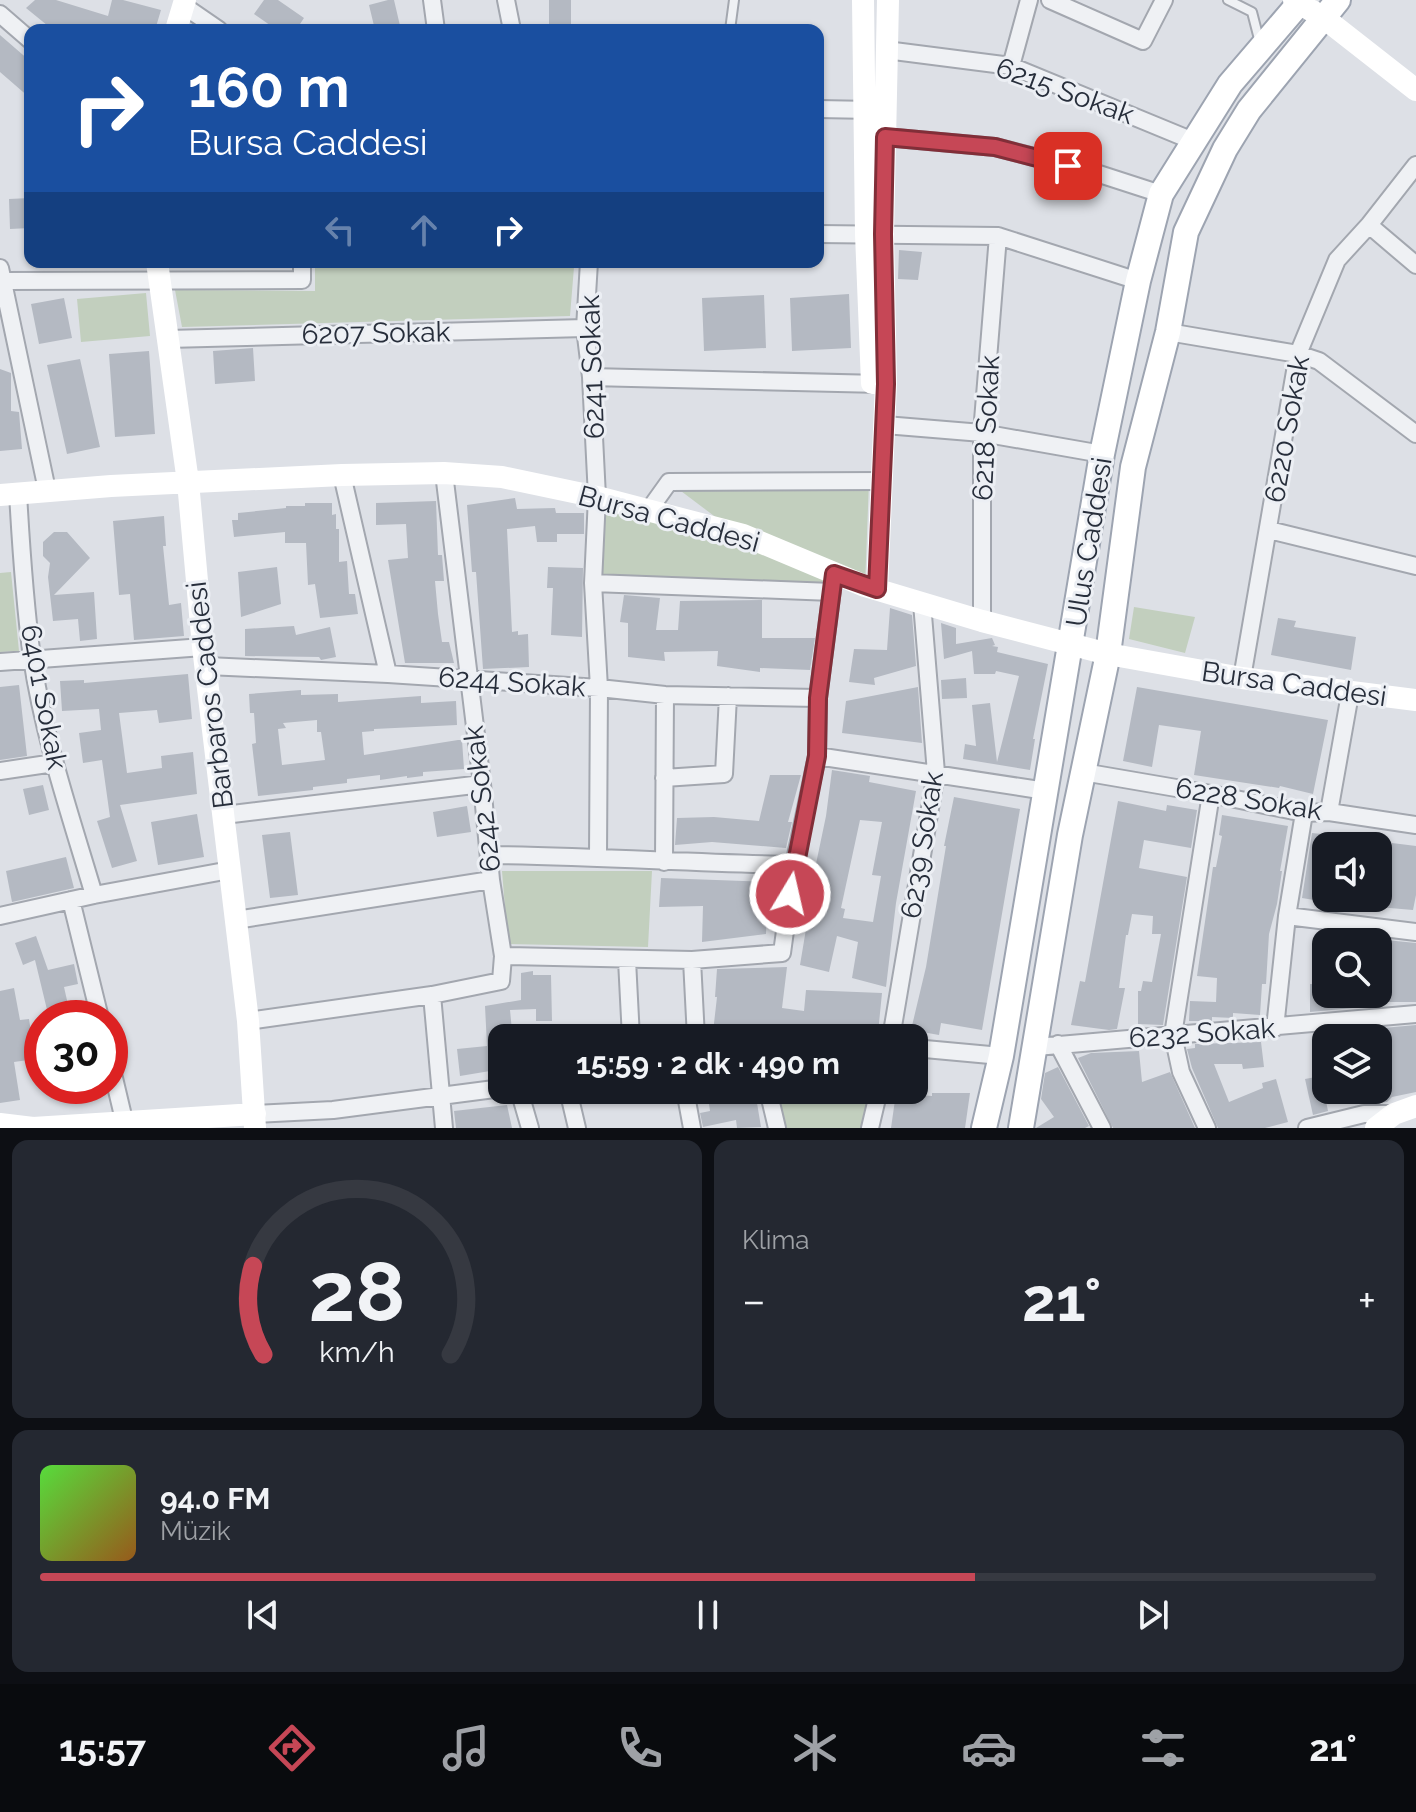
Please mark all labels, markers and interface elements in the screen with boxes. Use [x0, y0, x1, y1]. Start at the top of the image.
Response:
street label: 6215 Sokak [992, 51, 1139, 131]
text: 160 m [188, 54, 350, 120]
icon: right [56, 56, 160, 160]
text: Bursa Caddesi [188, 121, 428, 163]
pin [1034, 132, 1102, 200]
icon: arrive [1046, 144, 1090, 188]
icon: left [318, 208, 362, 252]
icon: ahead [402, 208, 446, 252]
icon: right [486, 208, 530, 252]
street label: 6241 Sokak [573, 294, 611, 440]
street label: 6207 Sokak [301, 315, 451, 351]
street label: 6220 Sokak [1258, 353, 1316, 505]
street label: 6218 Sokak [966, 354, 1006, 502]
street label: Ulus Caddesi [1059, 455, 1119, 629]
street label: Bursa Caddesi [575, 479, 763, 559]
street label: Barbaros Caddesi [180, 580, 240, 810]
street label: 6401 Sokak [14, 622, 74, 772]
street label: Bursa Caddesi [1199, 655, 1389, 713]
street label: 6244 Sokak [437, 660, 587, 704]
street label: 6242 Sokak [457, 724, 507, 874]
street label: 6239 Sokak [894, 769, 950, 921]
street label: 6228 Sokak [1173, 771, 1325, 827]
map controls [1312, 832, 1392, 1104]
button: sound [1312, 832, 1392, 912]
position arrow [748, 852, 832, 936]
button: search [1312, 928, 1392, 1008]
speed limit sign: 30 [24, 1000, 128, 1104]
street label: 6232 Sokak [1128, 1011, 1276, 1055]
button: layers [1312, 1024, 1392, 1104]
text: 15:59 · 2 dk · 490 m [576, 1046, 840, 1081]
text: Klima [742, 1225, 810, 1255]
text: 28 [308, 1243, 406, 1340]
text: 21° [1022, 1265, 1101, 1335]
text: − [742, 1275, 766, 1326]
text: + [1358, 1275, 1376, 1326]
text: km/h [319, 1335, 395, 1369]
text: 94.0 FM [160, 1481, 270, 1516]
text: Müzik [160, 1516, 231, 1546]
icon: previous [241, 1593, 285, 1637]
icon: pause [686, 1593, 730, 1637]
icon: next [1131, 1593, 1175, 1637]
icon: directions [264, 1720, 320, 1776]
icon: music [438, 1720, 494, 1776]
icon: phone [612, 1720, 668, 1776]
icon: climate [787, 1720, 843, 1776]
icon: car [961, 1720, 1017, 1776]
icon: filters [1135, 1720, 1191, 1776]
text: 15:57 [59, 1727, 146, 1769]
text: 21° [1309, 1727, 1357, 1769]

